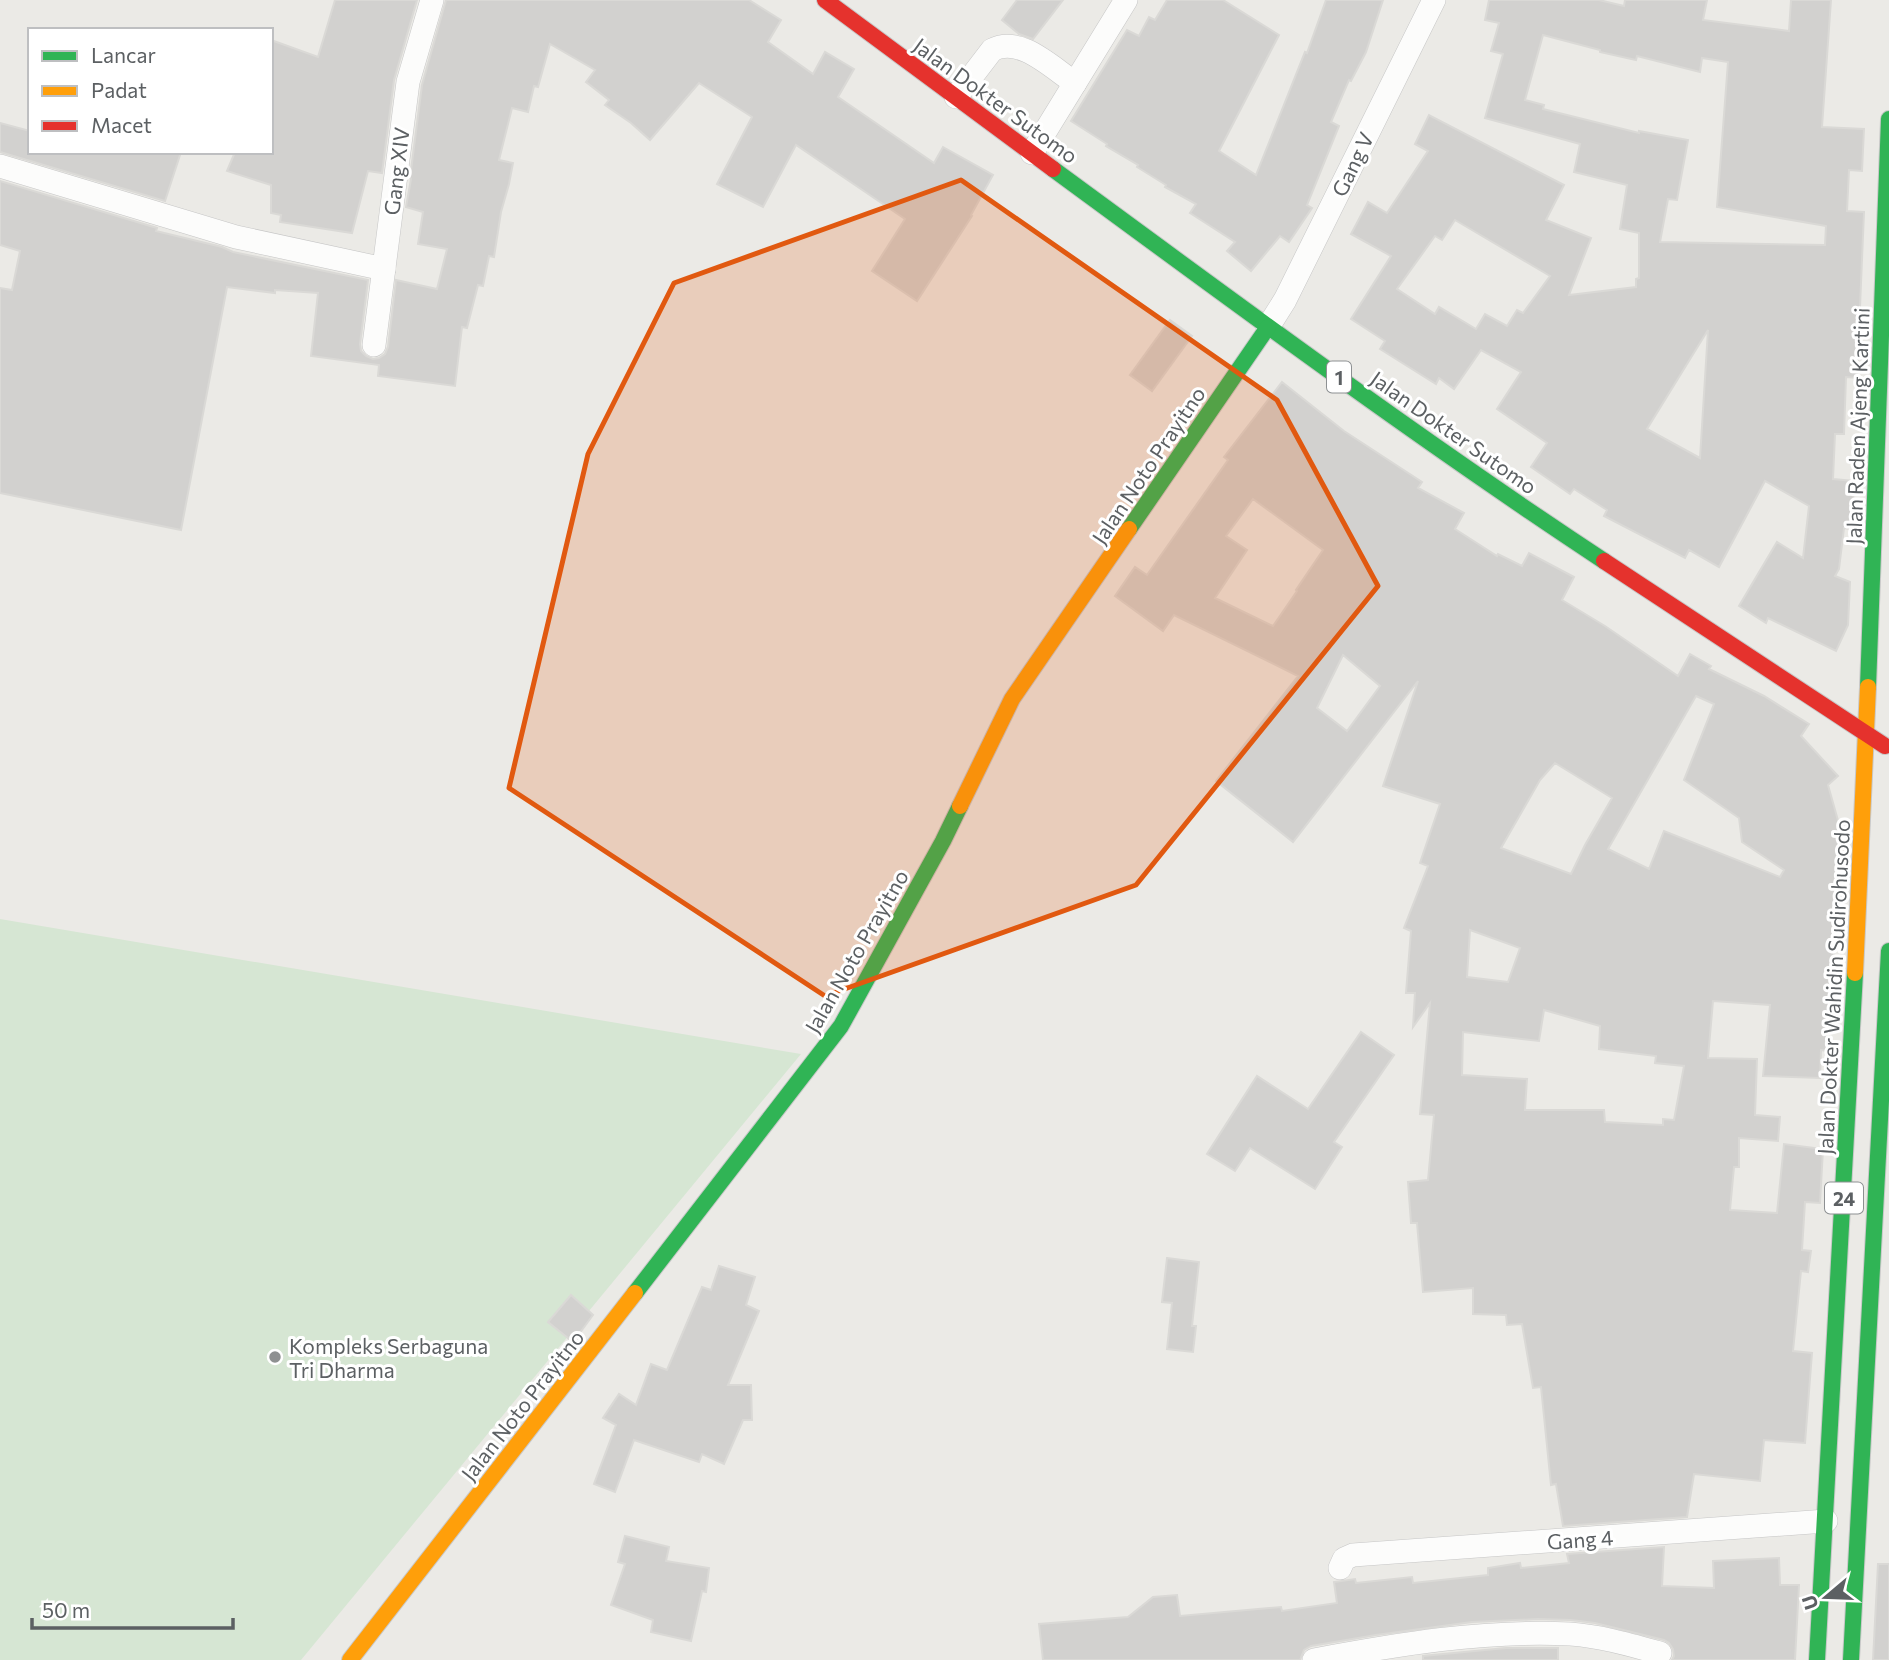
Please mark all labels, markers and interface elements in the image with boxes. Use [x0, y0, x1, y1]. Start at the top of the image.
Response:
legend [28, 28, 273, 154]
street label: Jalan Dokter Sutomo [909, 32, 1083, 168]
text: Lancar [91, 42, 156, 67]
text: Padat [91, 77, 147, 102]
text: Macet [91, 112, 152, 137]
street label: Gang XIV [378, 126, 414, 216]
street label: Gang V [1326, 128, 1378, 200]
street label: Jalan Raden Ajeng Kartini [1840, 307, 1874, 545]
road number: 1 [1327, 362, 1351, 392]
street label: Jalan Dokter Sutomo [1366, 365, 1542, 499]
street label: Jalan Noto Prayitno [1086, 382, 1210, 548]
street label: Jalan Dokter Wahidin Sudirohusodo [1812, 819, 1854, 1155]
street label: Jalan Noto Prayitno [799, 865, 913, 1037]
road number: 24 [1825, 1182, 1863, 1214]
street label: Jalan Noto Prayitno [455, 1325, 589, 1485]
place label: Kompleks Serbaguna Tri Dharma [289, 1333, 488, 1382]
marker: Kompleks Serbaguna Tri Dharma [267, 1349, 283, 1365]
street label: Gang 4 [1546, 1524, 1614, 1554]
north arrow [1791, 1562, 1861, 1632]
scale bar [32, 1586, 233, 1630]
text: U [1796, 1592, 1823, 1613]
text: 50 m [42, 1597, 90, 1622]

